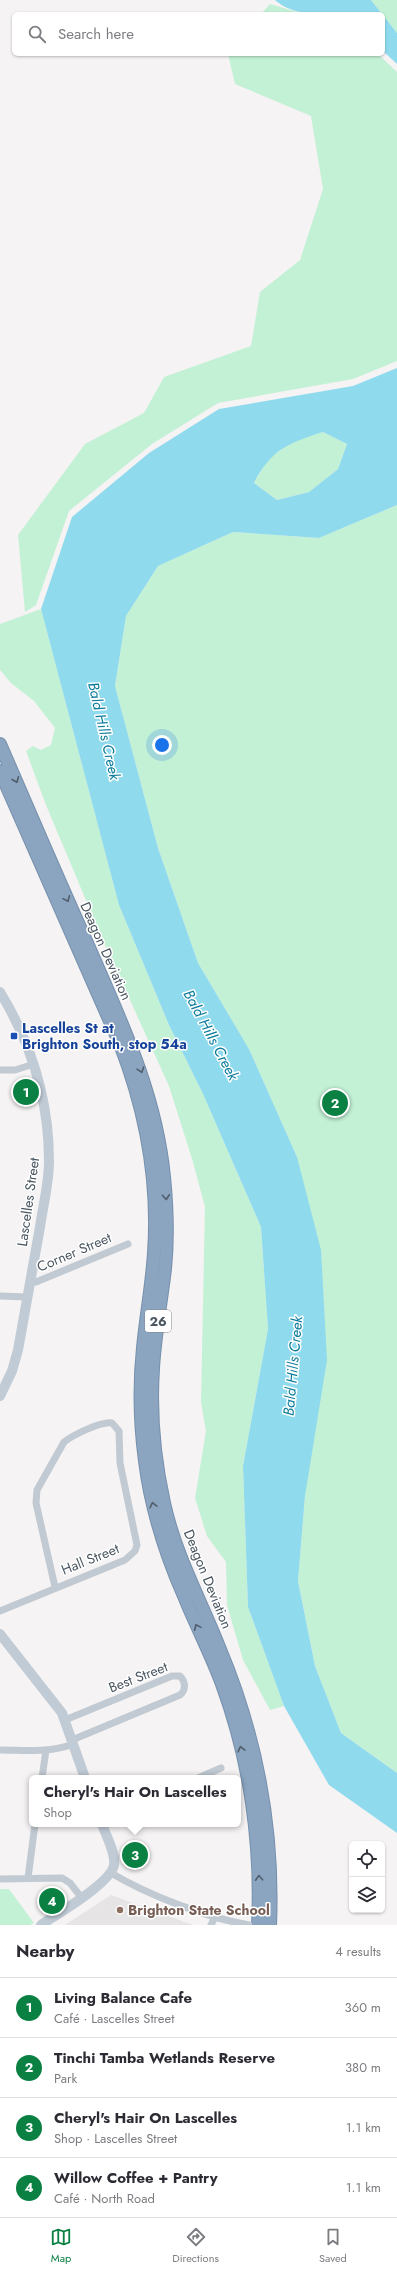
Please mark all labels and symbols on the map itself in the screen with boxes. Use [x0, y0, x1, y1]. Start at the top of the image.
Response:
water label: Bald Hills Creek [82, 680, 126, 783]
your location [152, 735, 172, 755]
one-way arrow [11, 777, 19, 784]
one-way arrow [63, 896, 71, 903]
street label: Deagon Deviation [75, 899, 137, 1003]
water label: Bald Hills Creek [178, 986, 244, 1085]
place label: Lascelles St at Brighton South, stop 54a [22, 1018, 187, 1054]
marker: Lascelles St at Brighton South, stop 54a [9, 1031, 19, 1041]
one-way arrow [136, 1067, 145, 1074]
pin: 1 [13, 1077, 39, 1107]
pin: 2 [322, 1088, 348, 1118]
street label: Lascelles Street [12, 1156, 44, 1248]
one-way arrow [161, 1194, 170, 1200]
street label: Corner Street [34, 1227, 115, 1277]
road number: 26 [145, 1310, 171, 1332]
water label: Bald Hills Creek [278, 1315, 308, 1417]
one-way arrow [149, 1502, 158, 1509]
street label: Deagon Deviation [179, 1526, 237, 1632]
street label: Hall Street [58, 1538, 123, 1580]
one-way arrow [194, 1623, 202, 1630]
street label: Best Street [106, 1656, 171, 1697]
one-way arrow [237, 1746, 245, 1752]
pin: 3 [122, 1840, 148, 1870]
one-way arrow [254, 1875, 263, 1881]
pin: 4 [39, 1886, 65, 1916]
place label: Brighton State School [128, 1900, 270, 1920]
marker: Brighton State School [115, 1905, 125, 1915]

